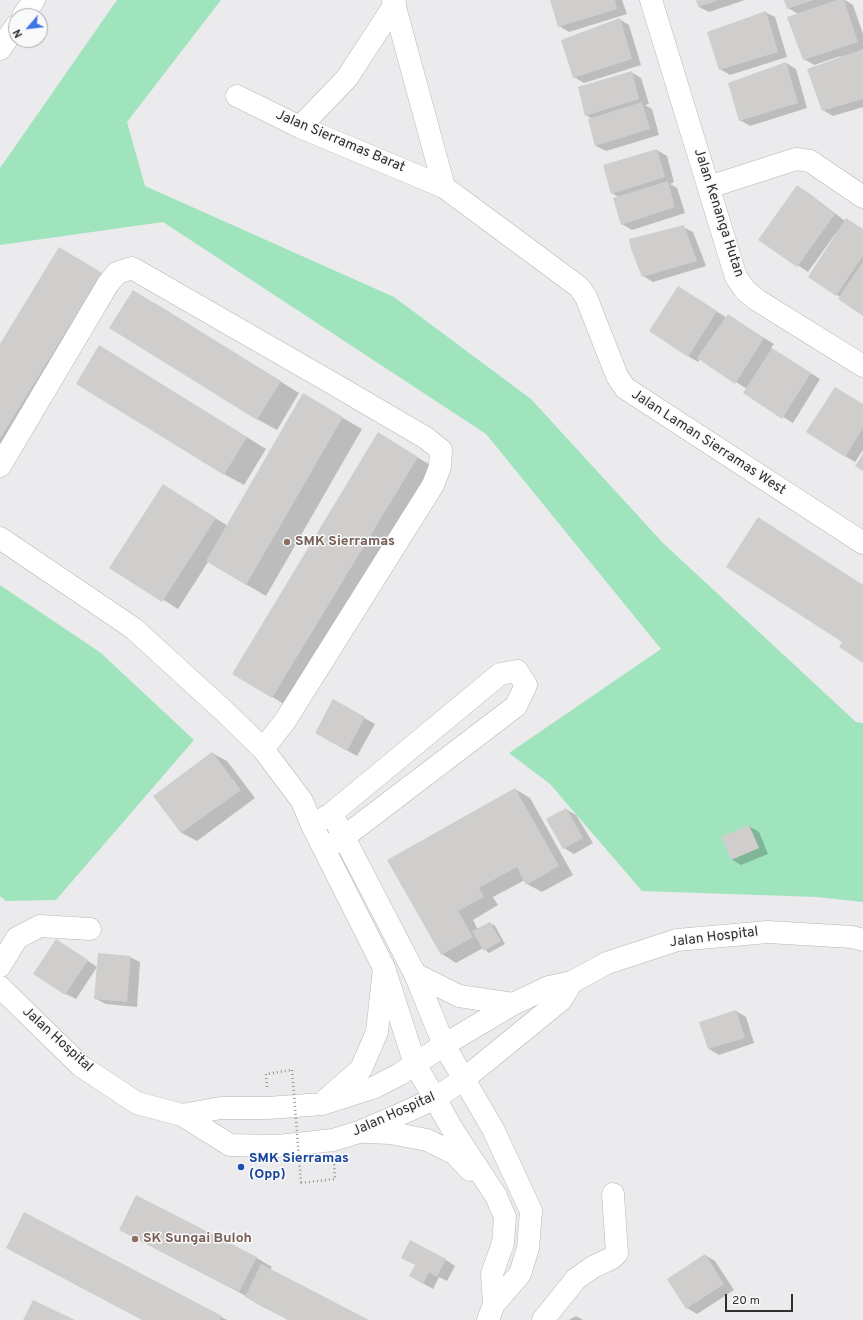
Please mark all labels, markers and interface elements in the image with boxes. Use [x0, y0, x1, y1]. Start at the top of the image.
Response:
north arrow [8, 8, 48, 48]
text: N [10, 26, 26, 40]
street label: Jalan Sierramas Barat [273, 107, 407, 177]
street label: Jalan Kenanga Hutan [689, 146, 747, 280]
street label: Jalan Laman Sierramas West [628, 387, 788, 499]
place label: SMK Sierramas [295, 534, 395, 550]
marker: SMK Sierramas [282, 537, 292, 547]
street label: Jalan Hospital [669, 924, 759, 952]
street label: Jalan Hospital [18, 1004, 96, 1076]
street label: Jalan Hospital [350, 1089, 438, 1141]
place label: SMK Sierramas (Opp) [249, 1151, 349, 1184]
marker: SMK Sierramas (Opp) [236, 1162, 246, 1172]
place label: SK Sungai Buloh [143, 1231, 252, 1247]
marker: SK Sungai Buloh [130, 1234, 140, 1244]
scale bar [727, 1286, 795, 1312]
text: 20 m [732, 1293, 760, 1309]

